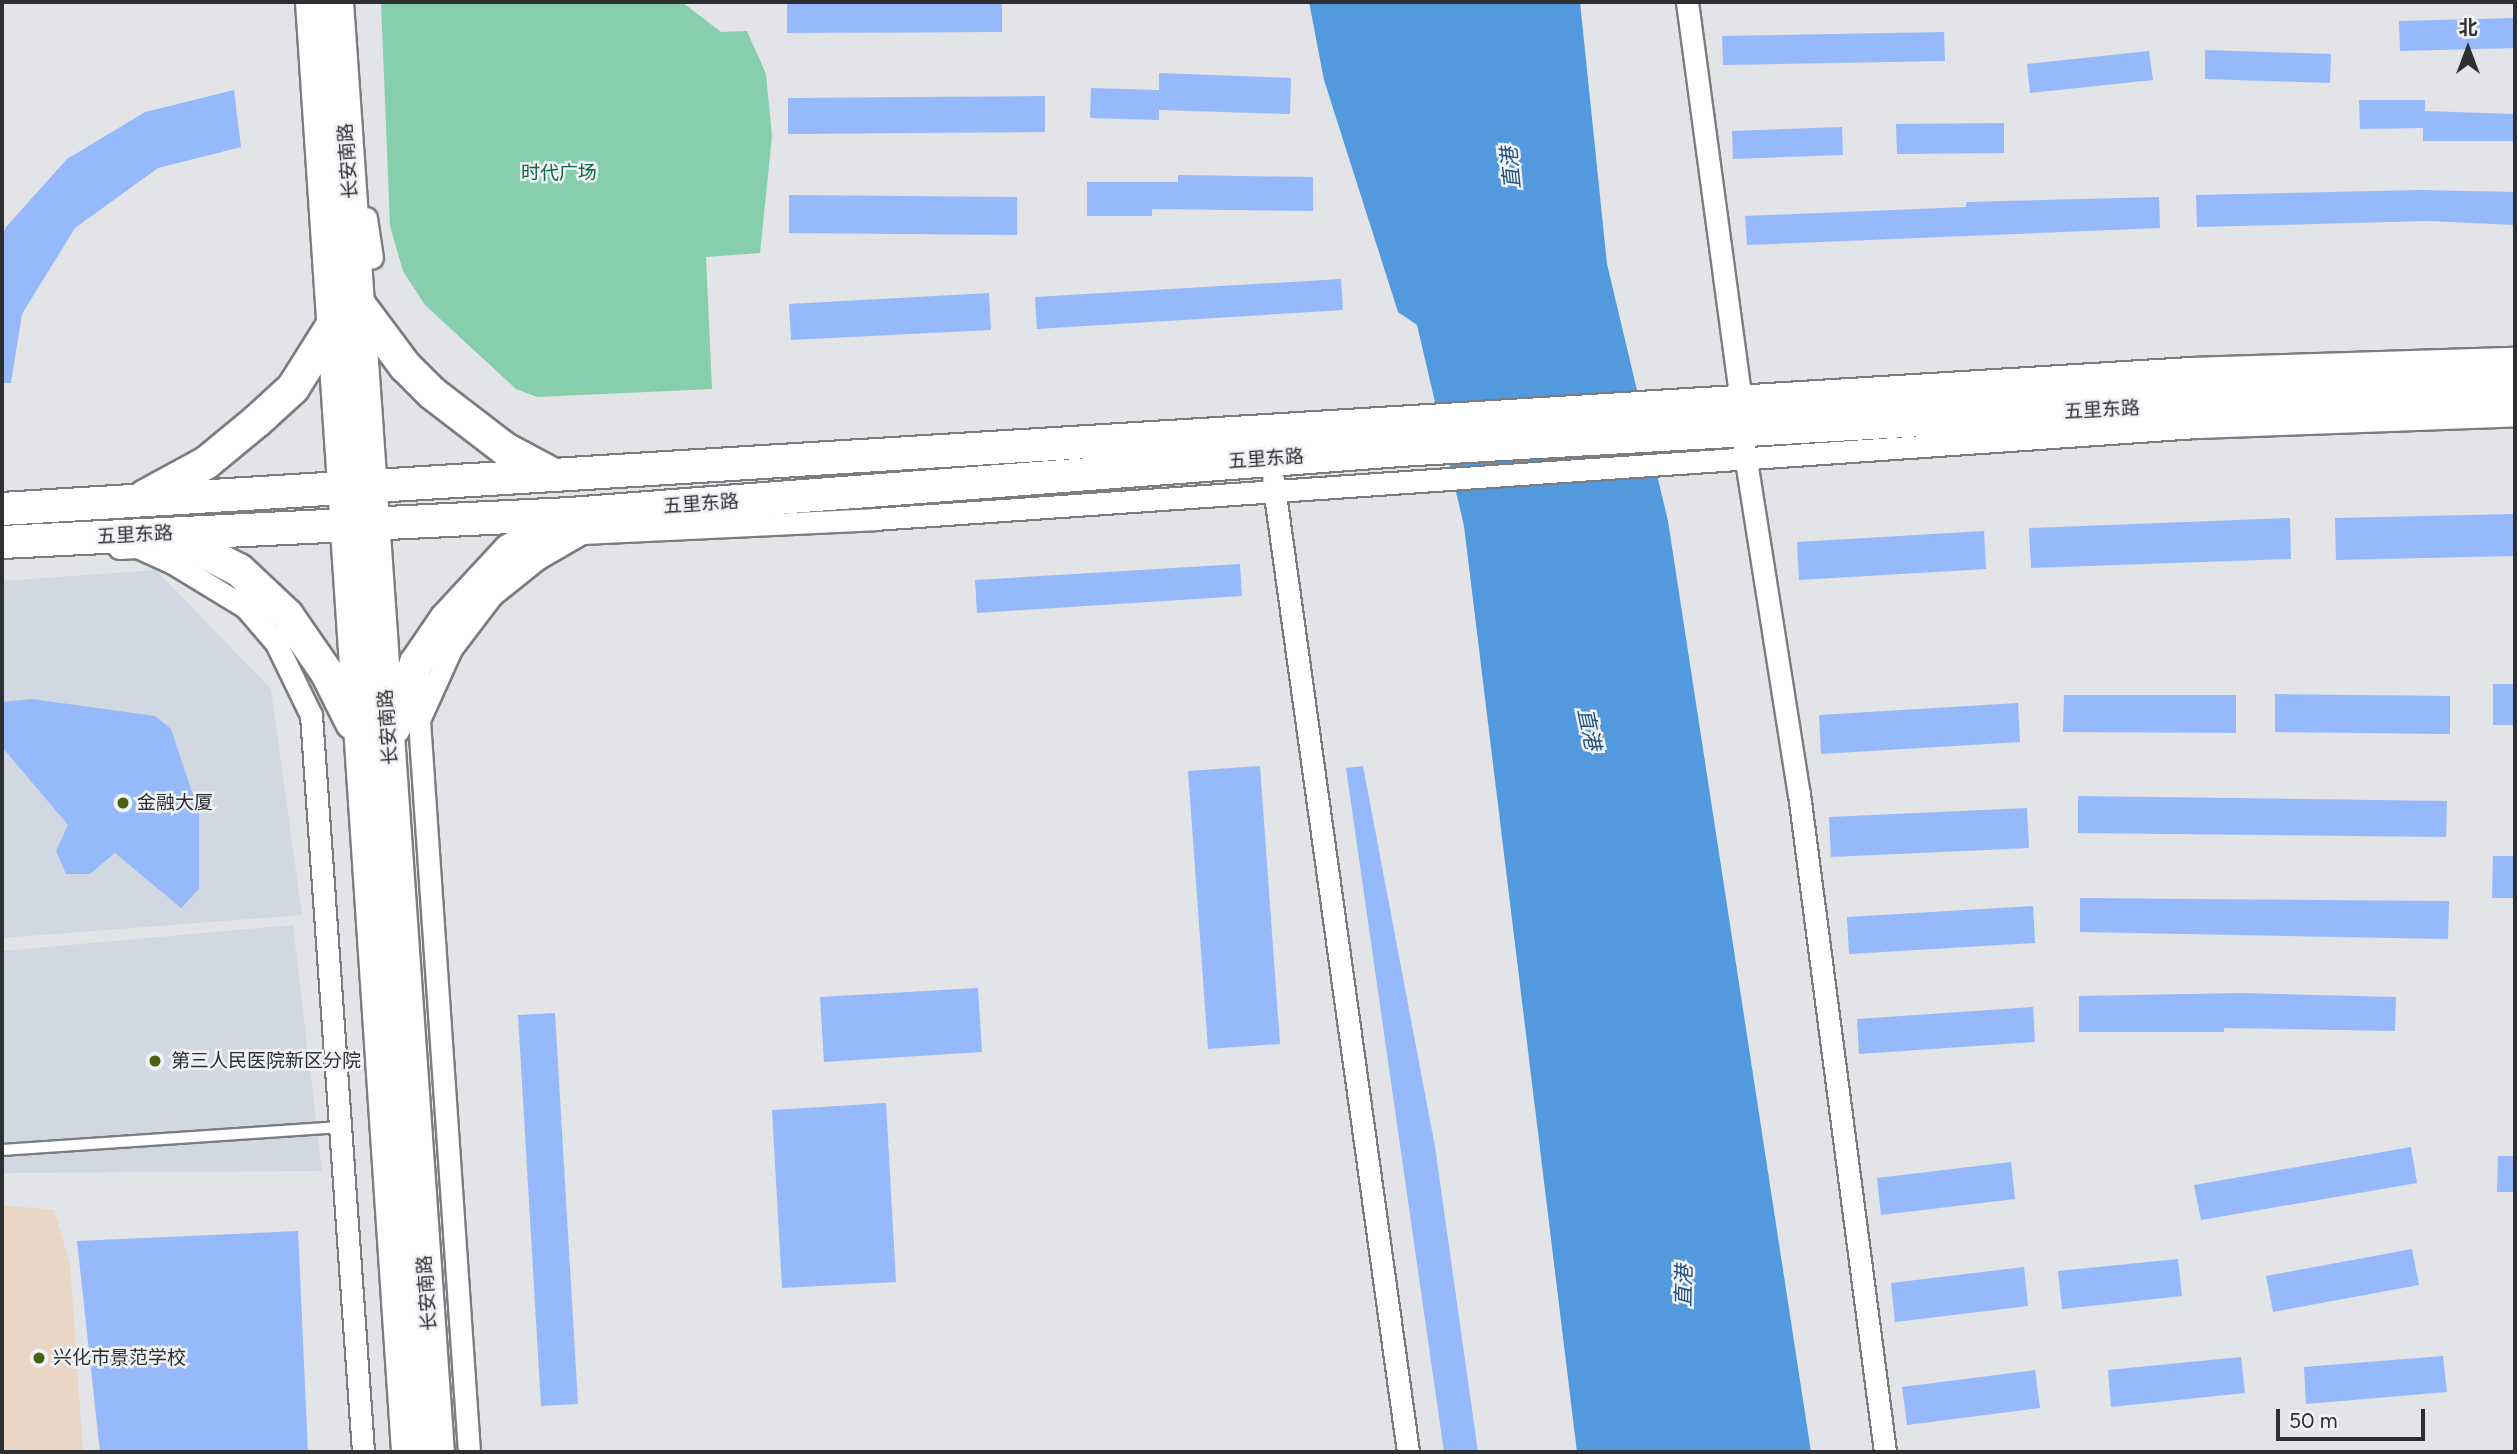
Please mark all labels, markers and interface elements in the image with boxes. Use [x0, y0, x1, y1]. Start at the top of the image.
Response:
north arrow [2433, 14, 2503, 84]
text: 北 [2458, 16, 2478, 39]
street label: 长安南路 [334, 122, 362, 200]
water label: 直港 [1496, 146, 1526, 190]
park label: 时代广场 [521, 162, 597, 184]
street label: 五里东路 [2063, 397, 2141, 423]
street label: 五里东路 [1227, 445, 1305, 473]
street label: 五里东路 [662, 490, 740, 518]
street label: 五里东路 [96, 522, 174, 548]
street label: 长安南路 [374, 688, 402, 766]
water label: 直港 [1572, 706, 1606, 752]
place label: 金融大厦 [137, 792, 213, 814]
marker: 金融大厦 [115, 795, 131, 811]
place label: 第三人民医院新区分院 [171, 1050, 361, 1072]
marker: 第三人民医院新区分院 [145, 1051, 165, 1071]
street label: 长安南路 [413, 1254, 441, 1332]
water label: 直港 [1671, 1265, 1697, 1307]
place label: 兴化市景范学校 [53, 1347, 186, 1369]
marker: 兴化市景范学校 [31, 1350, 47, 1366]
scale bar [2279, 1394, 2428, 1438]
text: 50 m [2289, 1408, 2338, 1433]

